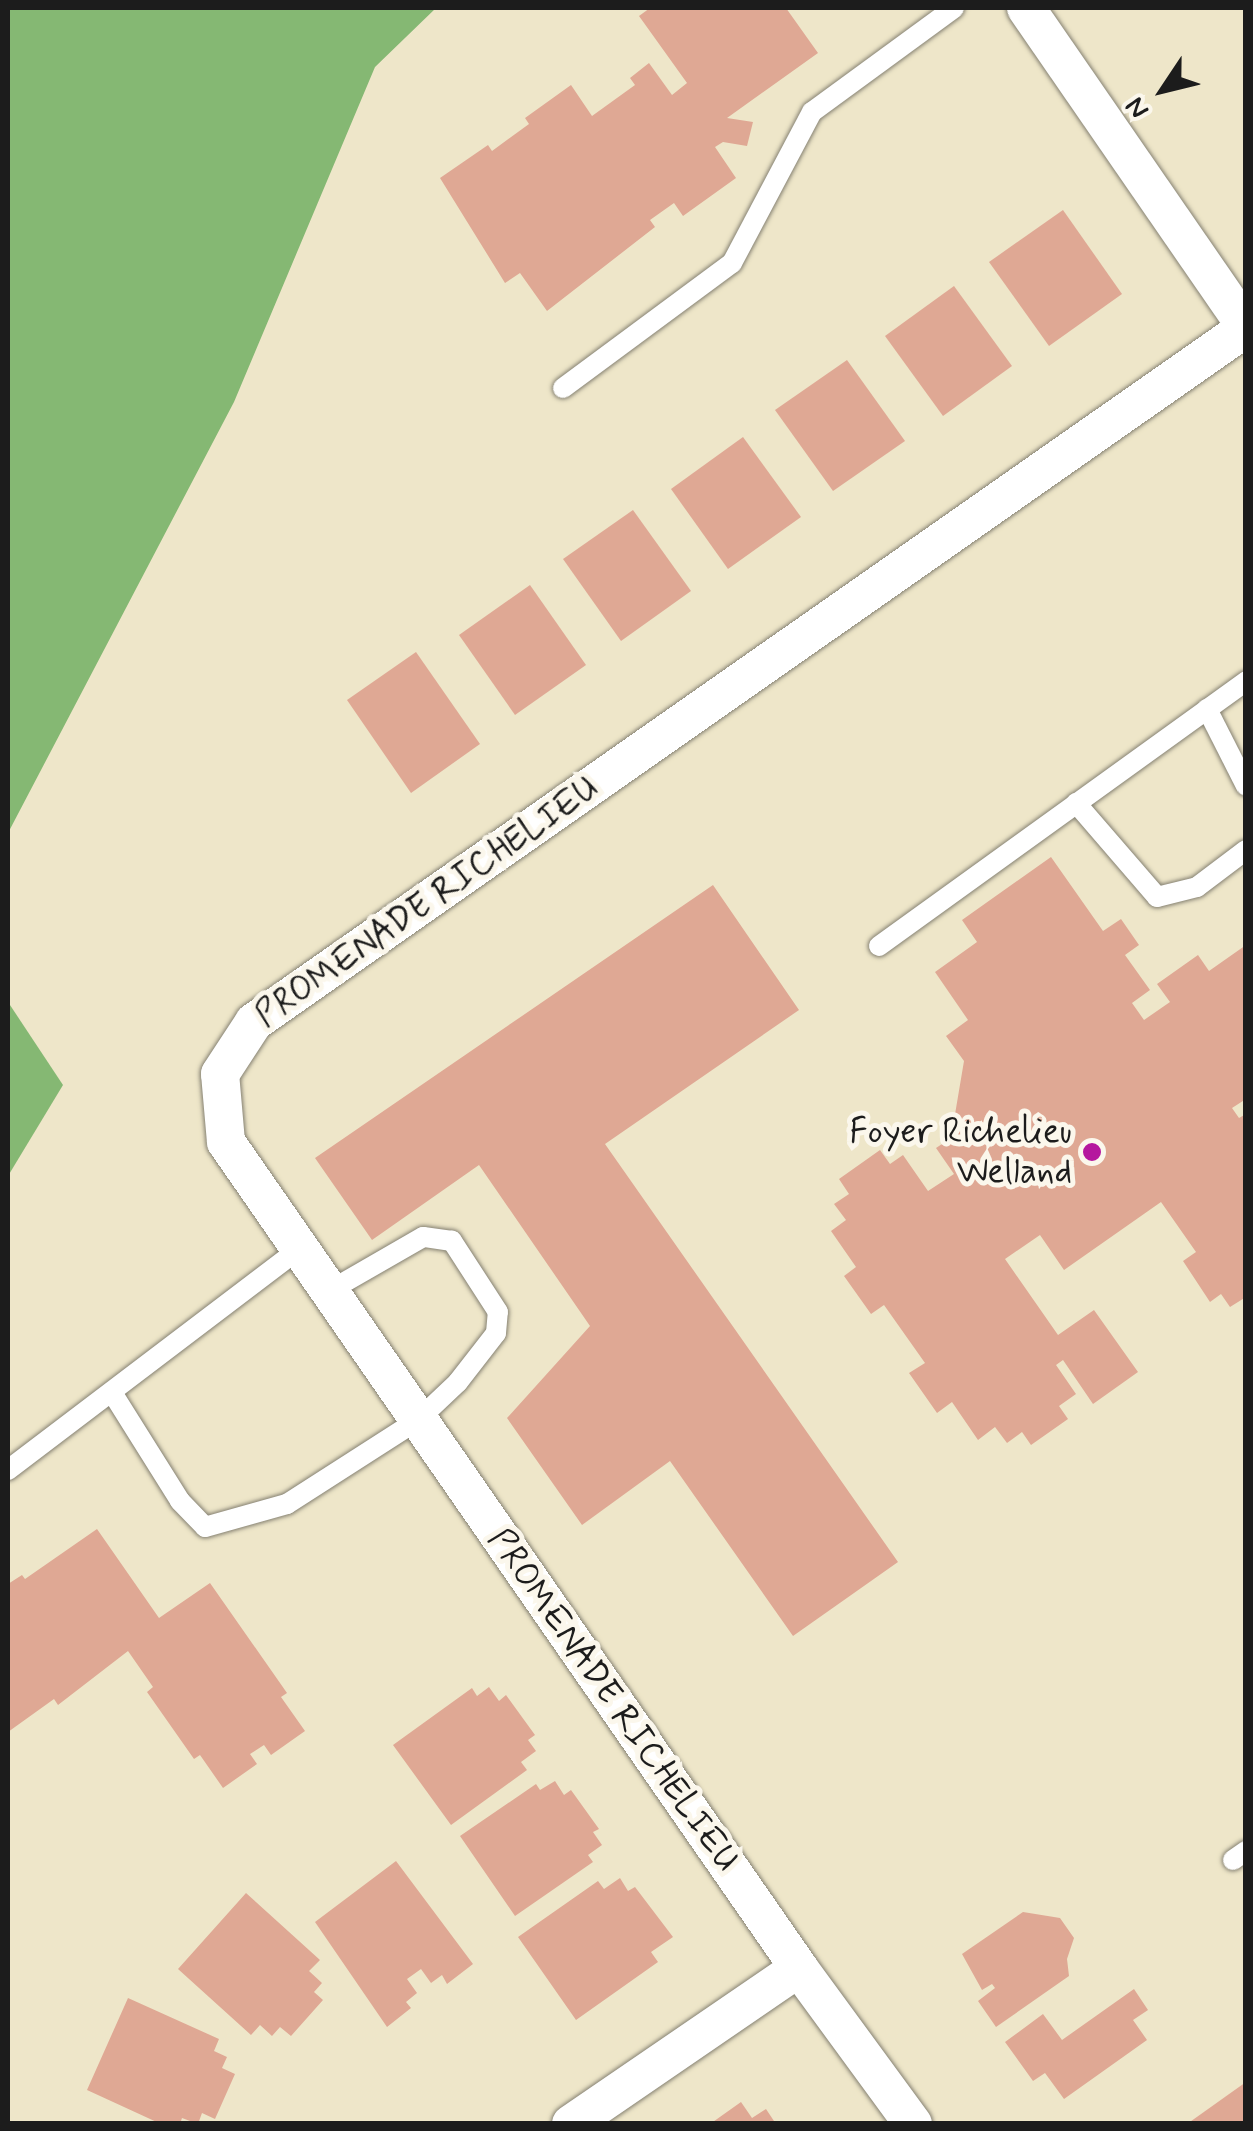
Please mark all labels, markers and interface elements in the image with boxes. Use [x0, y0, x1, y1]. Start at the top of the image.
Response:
north arrow [1113, 40, 1213, 140]
text: N [1118, 89, 1159, 126]
street label: PROMENADE RICHELIEU [252, 771, 602, 1033]
place label: Foyer Richelieu Welland [849, 1111, 1072, 1193]
marker: Foyer Richelieu Welland [1081, 1141, 1103, 1163]
street label: PROMENADE RICHELIEU [482, 1525, 744, 1875]

